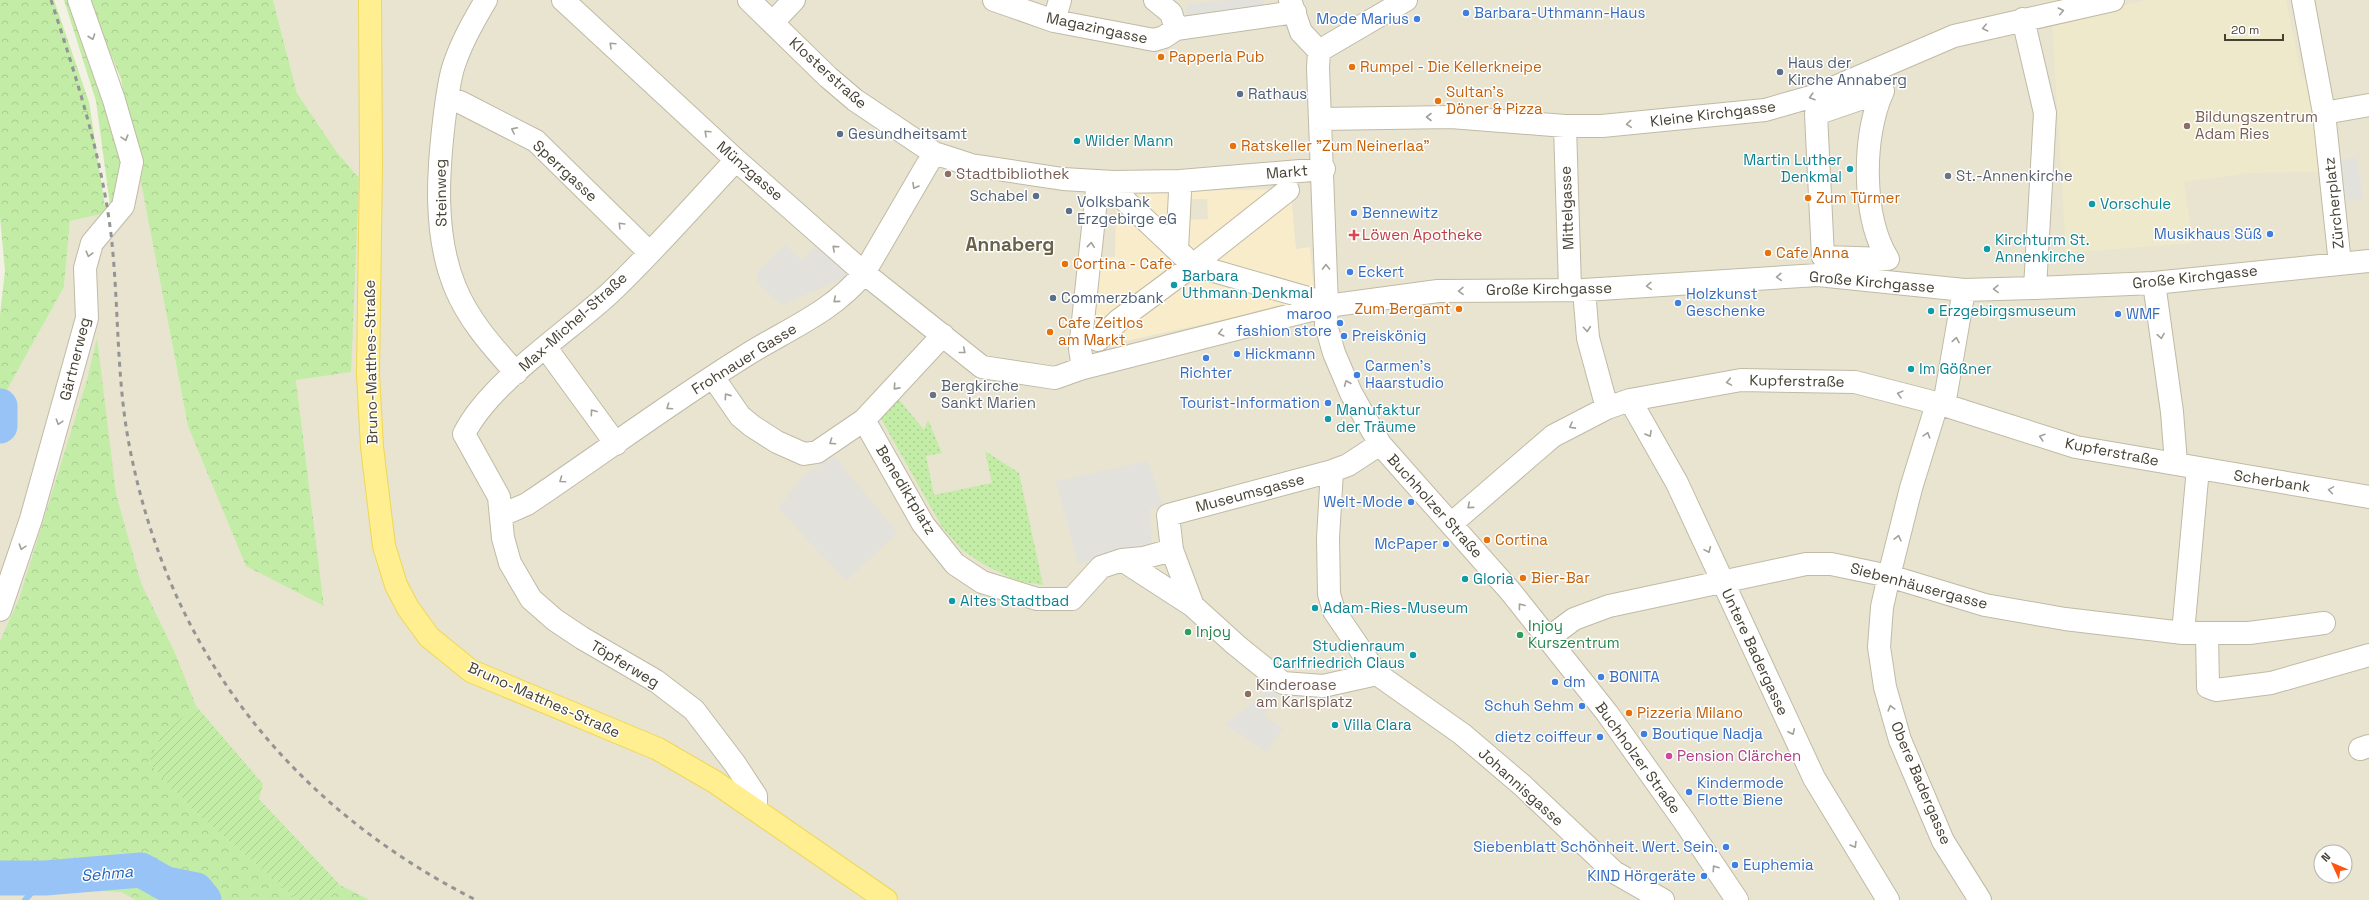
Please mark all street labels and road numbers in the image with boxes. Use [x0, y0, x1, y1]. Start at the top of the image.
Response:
street label: Magazingasse [1045, 7, 1150, 48]
street label: Klosterstraße [786, 33, 871, 112]
street label: Kleine Kirchgasse [1649, 96, 1777, 131]
street label: Sperrgasse [529, 136, 602, 206]
street label: Münzgasse [713, 137, 788, 205]
street label: Zürcherplatz [2319, 156, 2348, 250]
street label: Steinweg [430, 159, 451, 227]
street label: Markt [1265, 160, 1309, 183]
street label: Mittelgasse [1556, 166, 1577, 250]
street label: Große Kirchgasse [2131, 260, 2259, 293]
street label: Große Kirchgasse [1808, 267, 1936, 296]
street label: Max-Michel-Straße [515, 268, 631, 375]
street label: Große Kirchgasse [1486, 278, 1612, 299]
street label: Bruno-Matthes-Straße [360, 279, 381, 444]
street label: Gärtnerweg [55, 315, 94, 403]
street label: Frohnauer Gasse [688, 319, 800, 399]
street label: Kupferstraße [1749, 370, 1845, 391]
street label: Kupferstraße [2064, 433, 2161, 470]
street label: Benediktplatz [872, 441, 941, 538]
street label: Buchholzer Straße [1384, 450, 1487, 562]
street label: Scherbank [2232, 465, 2312, 496]
street label: Museumsgasse [1193, 469, 1306, 516]
street label: Siebenhäusergasse [1848, 558, 1990, 613]
street label: Untere Badergasse [1718, 585, 1793, 718]
street label: Töpferweg [587, 636, 663, 692]
street label: Bruno-Matthes-Straße [465, 657, 623, 742]
street label: Buchholzer Straße [1591, 698, 1685, 817]
street label: Obere Badergasse [1887, 718, 1956, 847]
street label: Johannisgasse [1475, 743, 1568, 830]

